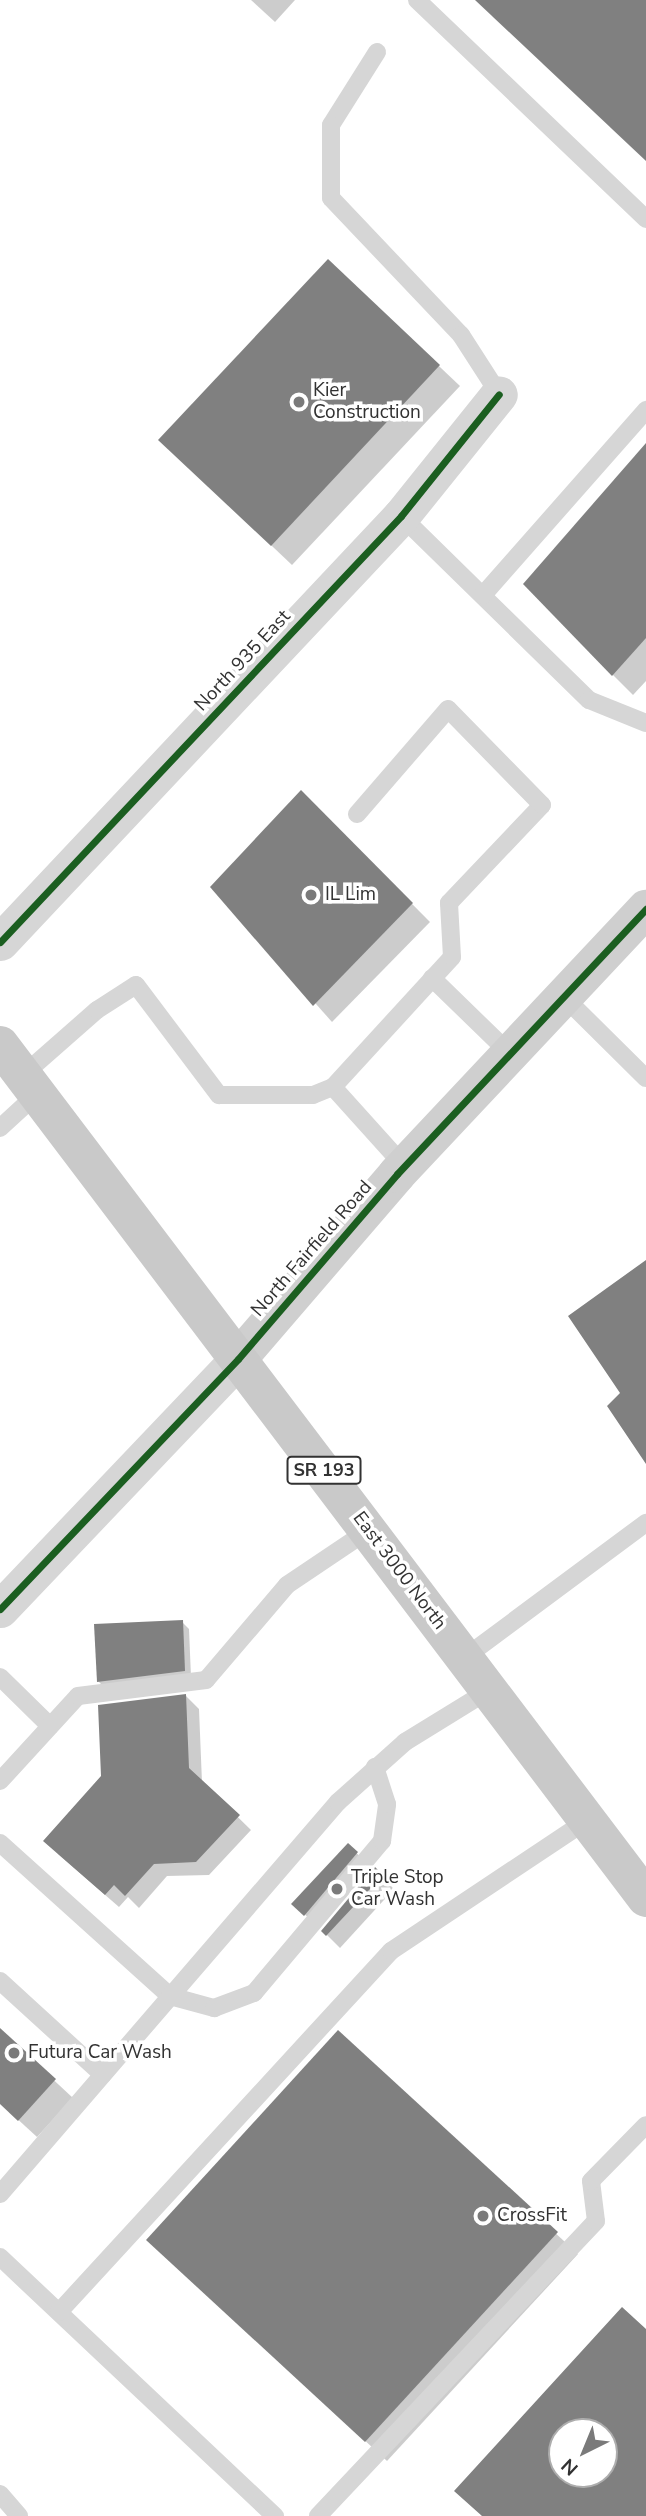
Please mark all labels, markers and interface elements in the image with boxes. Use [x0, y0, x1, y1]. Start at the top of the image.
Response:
place label: Kier Construction [313, 380, 421, 424]
marker: Kier Construction [291, 394, 307, 410]
street label: North 935 East [190, 606, 296, 716]
place label: IL Lim [325, 884, 376, 906]
marker: IL Lim [303, 887, 319, 903]
street label: North Fairfield Road [247, 1176, 377, 1322]
road number: SR 193 [286, 1456, 362, 1484]
street label: East 3000 North [347, 1508, 451, 1634]
place label: Triple Stop Car Wash [351, 1867, 444, 1911]
marker: Triple Stop Car Wash [329, 1881, 345, 1897]
place label: Futura Car Wash [28, 2042, 172, 2064]
marker: Futura Car Wash [6, 2045, 22, 2061]
place label: CrossFit [497, 2205, 567, 2227]
marker: CrossFit [475, 2208, 491, 2224]
north arrow [548, 2418, 618, 2488]
text: N [556, 2453, 584, 2481]

